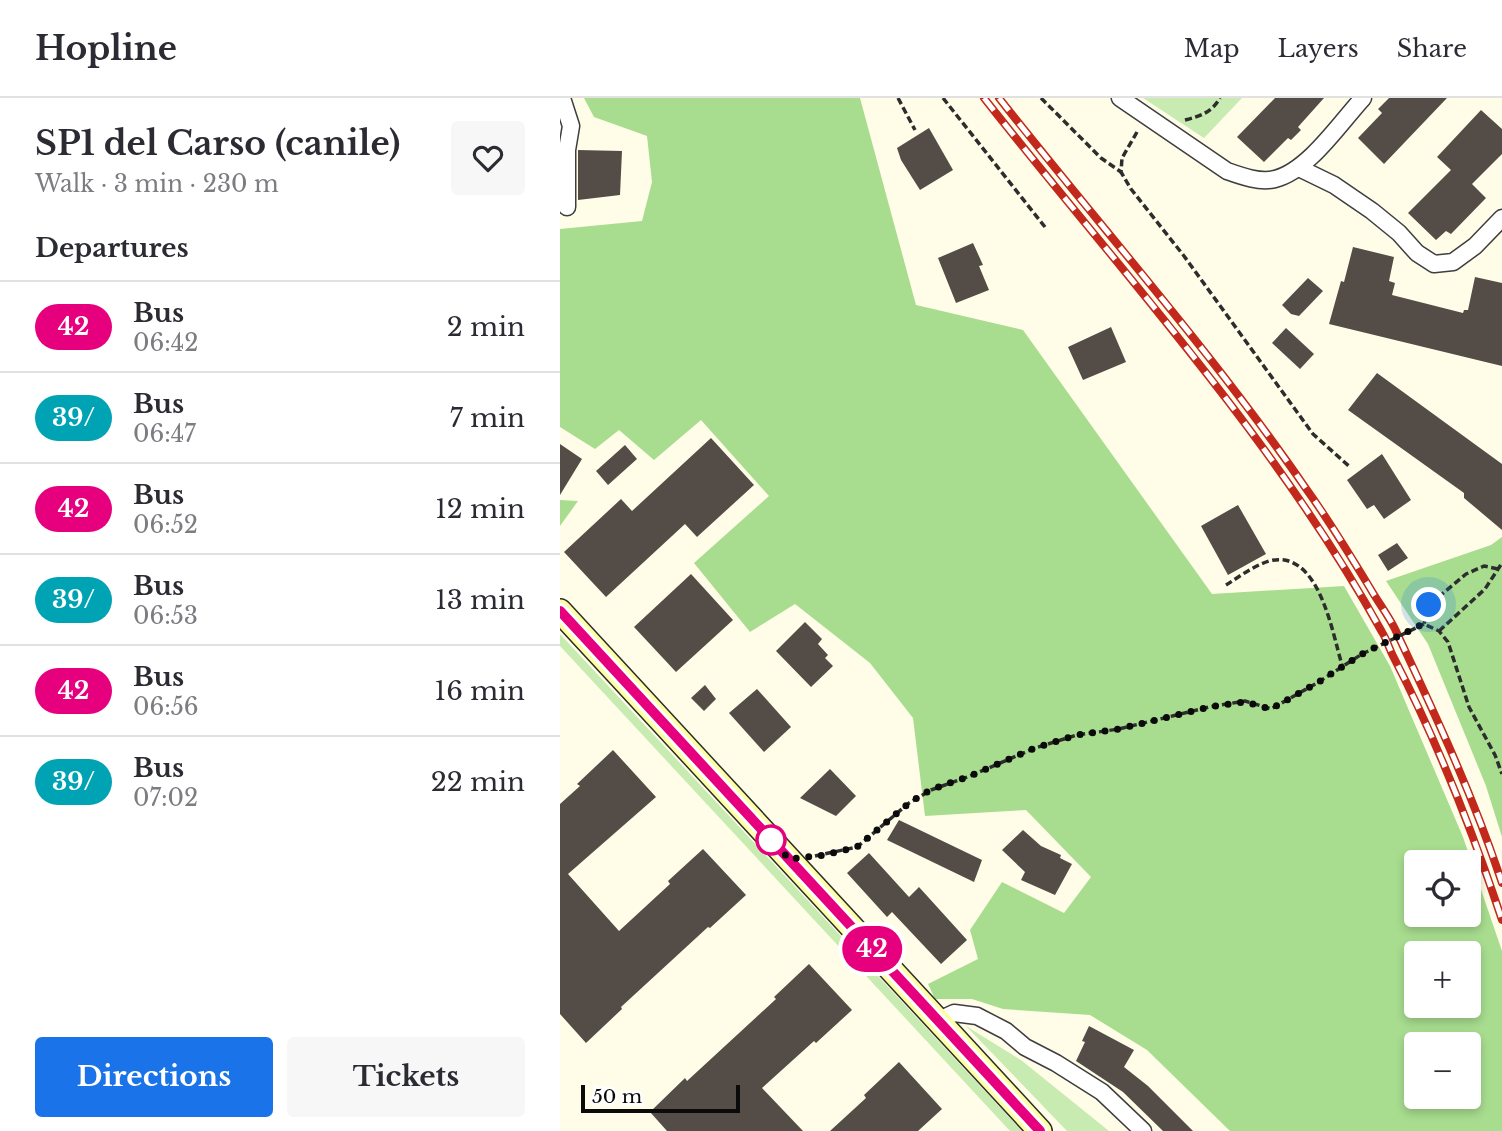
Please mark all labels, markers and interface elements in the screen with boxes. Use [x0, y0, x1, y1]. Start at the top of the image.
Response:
text: Hopline [35, 28, 177, 69]
text: Map [1184, 34, 1240, 63]
text: Layers [1278, 34, 1359, 63]
text: Share [1397, 34, 1467, 63]
button: heart [451, 121, 525, 195]
text: SP1 del Carso (canile) [35, 123, 400, 164]
text: Walk · 3 min · 230 m [35, 170, 279, 198]
text: Departures [35, 232, 189, 264]
text: Bus [133, 297, 184, 329]
text: 2 min [447, 311, 525, 343]
text: 42 [58, 312, 89, 341]
text: 06:42 [133, 329, 198, 357]
text: Bus [133, 388, 184, 420]
text: 7 min [450, 402, 525, 434]
text: 39/ [52, 403, 95, 432]
text: 06:47 [133, 420, 196, 448]
text: Bus [133, 479, 184, 511]
text: 12 min [435, 493, 525, 525]
text: 42 [58, 494, 89, 523]
text: 06:52 [133, 511, 198, 539]
text: Bus [133, 570, 184, 602]
text: 13 min [435, 584, 525, 616]
text: 39/ [52, 585, 95, 614]
your location [1411, 587, 1446, 622]
text: 06:53 [133, 602, 198, 630]
text: Bus [133, 661, 184, 693]
text: 16 min [435, 675, 525, 707]
text: 42 [58, 676, 89, 705]
text: 06:56 [133, 693, 199, 721]
text: Bus [133, 752, 184, 784]
text: 22 min [431, 766, 525, 798]
text: 39/ [52, 767, 95, 796]
text: 07:02 [133, 784, 198, 812]
unlabelled marker [756, 825, 786, 855]
map controls [1404, 850, 1481, 1109]
button: locate [1404, 850, 1481, 927]
line badge: 42 [840, 926, 904, 972]
text: 42 [856, 934, 888, 963]
button: + [1404, 941, 1481, 1018]
button: − [1404, 1032, 1481, 1109]
button: Directions [35, 1037, 273, 1117]
button: Tickets [287, 1037, 525, 1117]
scale bar [581, 1082, 740, 1114]
text: 50 m [592, 1085, 642, 1108]

